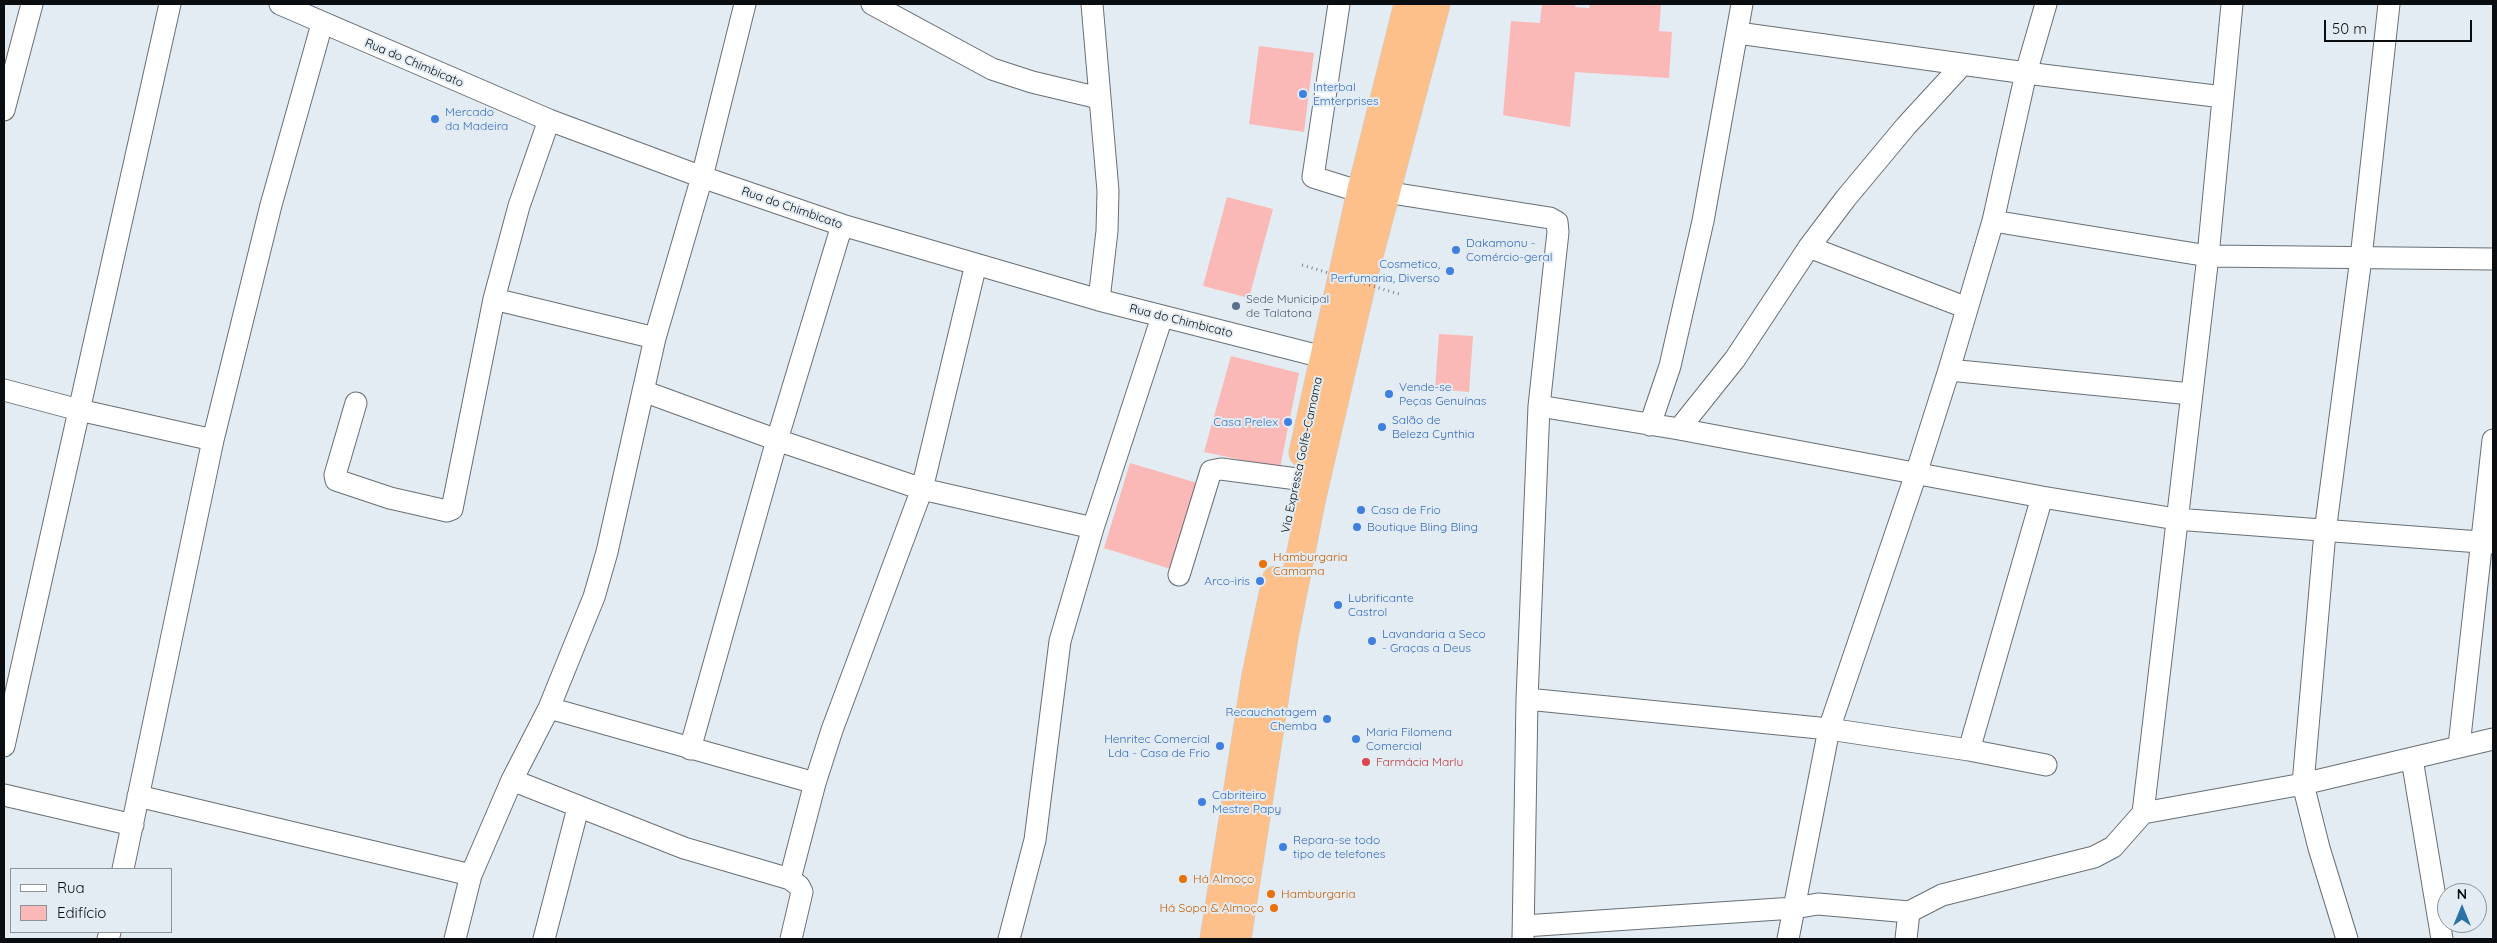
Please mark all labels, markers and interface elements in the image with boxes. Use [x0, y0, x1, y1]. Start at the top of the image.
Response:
scale bar [2327, 10, 2474, 42]
text: 50 m [2332, 19, 2367, 38]
street label: Rua do Chimbicato [362, 36, 466, 90]
place label: Interbal Emterprises [1313, 80, 1379, 108]
marker: Interbal Emterprises [1297, 88, 1309, 100]
place label: Mercado da Madeira [445, 105, 508, 133]
marker: Mercado da Madeira [429, 113, 441, 125]
street label: Rua do Chimbicato [740, 184, 844, 232]
place label: Dakamonu - Comércio-geral [1466, 236, 1552, 264]
marker: Dakamonu - Comércio-geral [1450, 244, 1462, 256]
place label: Cosmetico, Perfumaria, Diverso [1330, 257, 1440, 285]
marker: Cosmetico, Perfumaria, Diverso [1444, 265, 1456, 277]
place label: Sede Municipal de Talatona [1246, 292, 1329, 320]
marker: Sede Municipal de Talatona [1230, 300, 1242, 312]
street label: Rua do Chimbicato [1128, 301, 1234, 341]
street label: Via Expressa Golfe-Camama [1278, 376, 1326, 534]
place label: Vende-se Peças Genuínas [1399, 380, 1486, 408]
marker: Vende-se Peças Genuínas [1383, 388, 1395, 400]
place label: Salão de Beleza Cynthia [1392, 413, 1475, 441]
place label: Casa Prelex [1213, 415, 1278, 429]
marker: Casa Prelex [1282, 416, 1294, 428]
marker: Salão de Beleza Cynthia [1376, 421, 1388, 433]
place label: Casa de Frio [1371, 503, 1441, 517]
marker: Casa de Frio [1355, 504, 1367, 516]
place label: Boutique Bling Bling [1367, 520, 1478, 534]
marker: Boutique Bling Bling [1351, 521, 1363, 533]
place label: Hamburgaria Camama [1273, 550, 1348, 578]
marker: Hamburgaria Camama [1257, 558, 1269, 570]
place label: Arco-iris [1204, 574, 1250, 588]
marker: Arco-iris [1254, 575, 1266, 587]
place label: Lubrificante Castrol [1348, 591, 1414, 619]
marker: Lubrificante Castrol [1332, 599, 1344, 611]
place label: Lavandaria a Seco - Graças a Deus [1382, 627, 1486, 655]
marker: Lavandaria a Seco - Graças a Deus [1366, 635, 1378, 647]
place label: Recauchotagem Chemba [1225, 705, 1317, 733]
marker: Recauchotagem Chemba [1321, 713, 1333, 725]
place label: Maria Filomena Comercial [1366, 725, 1452, 753]
place label: Henritec Comercial Lda - Casa de Frio [1104, 732, 1210, 760]
marker: Maria Filomena Comercial [1350, 733, 1362, 745]
marker: Henritec Comercial Lda - Casa de Frio [1214, 740, 1226, 752]
place label: Farmácia Marlu [1376, 755, 1463, 769]
marker: Farmácia Marlu [1360, 756, 1372, 768]
place label: Cabriteiro Mestre Papy [1212, 788, 1281, 816]
marker: Cabriteiro Mestre Papy [1196, 796, 1208, 808]
place label: Repara-se todo tipo de telefones [1293, 833, 1385, 861]
marker: Repara-se todo tipo de telefones [1277, 841, 1289, 853]
legend [10, 868, 172, 933]
place label: Há Almoço [1193, 872, 1254, 886]
marker: Há Almoço [1177, 873, 1189, 885]
text: Rua [57, 878, 85, 897]
north arrow [2437, 883, 2487, 933]
text: N [2457, 885, 2467, 903]
place label: Hamburgaria [1281, 887, 1356, 901]
marker: Hamburgaria [1265, 888, 1277, 900]
place label: Há Sopa & Almoço [1159, 901, 1264, 915]
marker: Há Sopa & Almoço [1268, 902, 1280, 914]
text: Edifício [57, 903, 106, 922]

